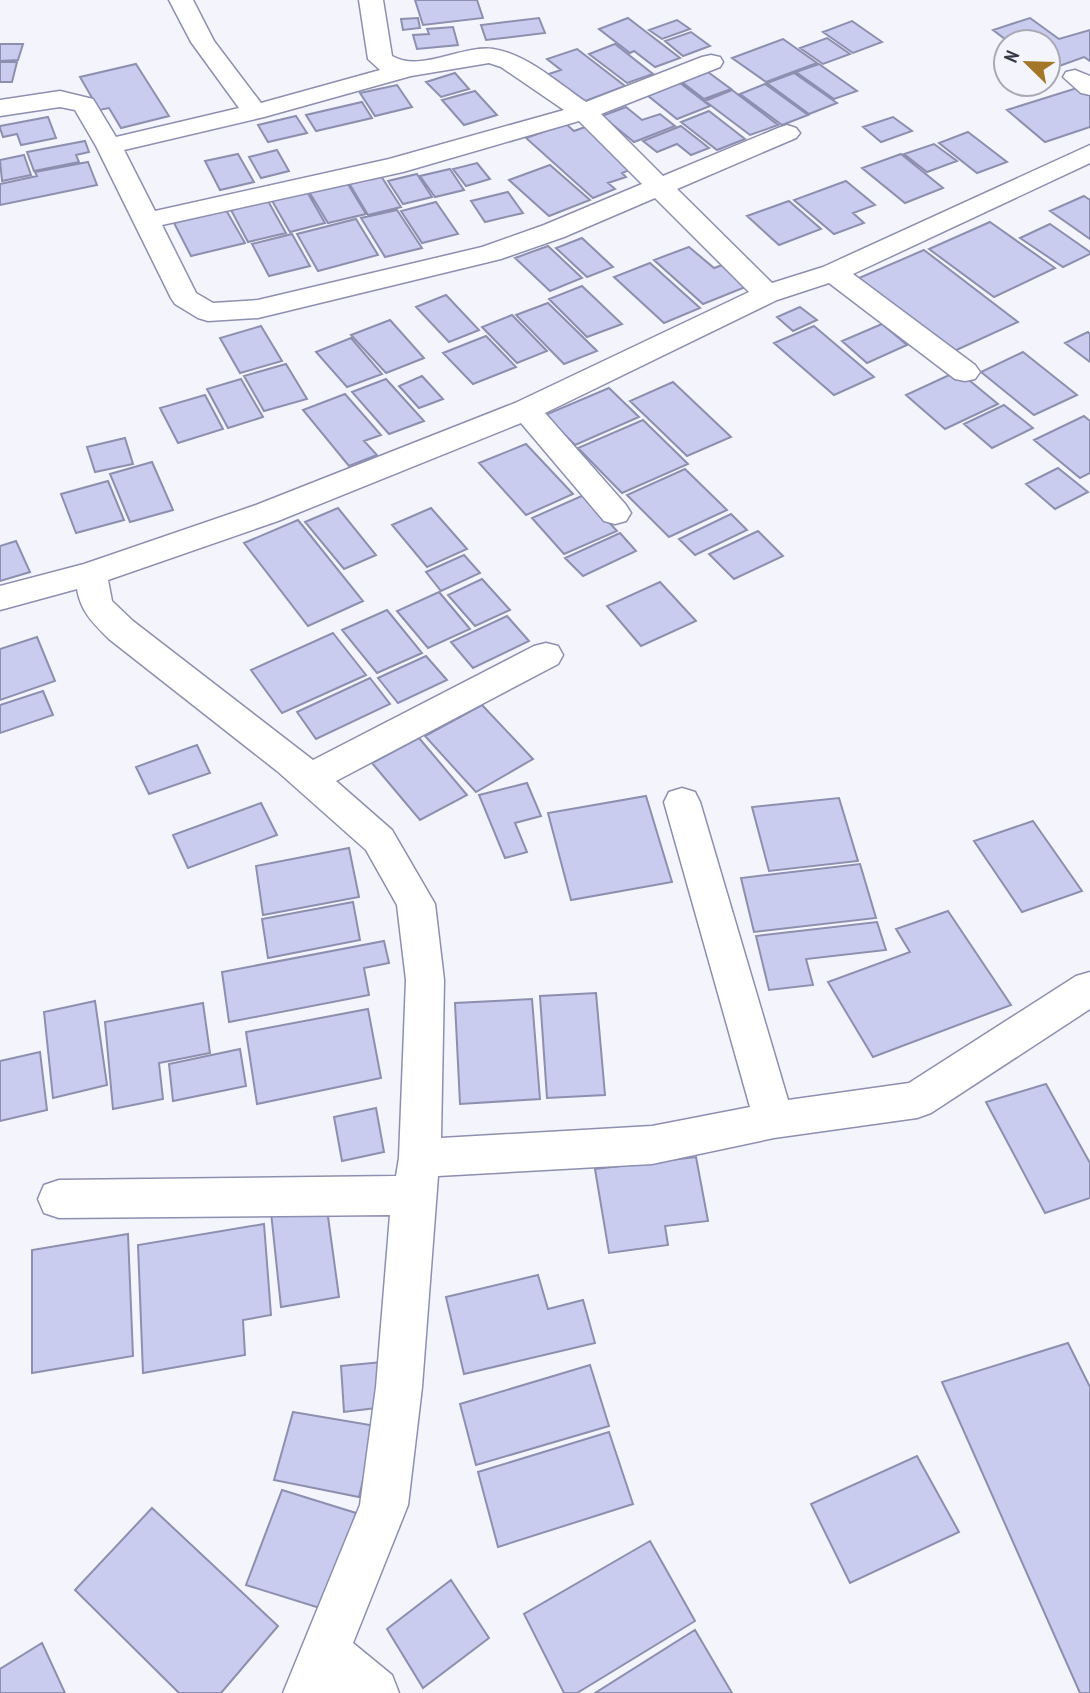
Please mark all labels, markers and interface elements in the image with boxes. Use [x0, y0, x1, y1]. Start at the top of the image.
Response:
north arrow [992, 28, 1062, 98]
text: N [998, 47, 1024, 66]

